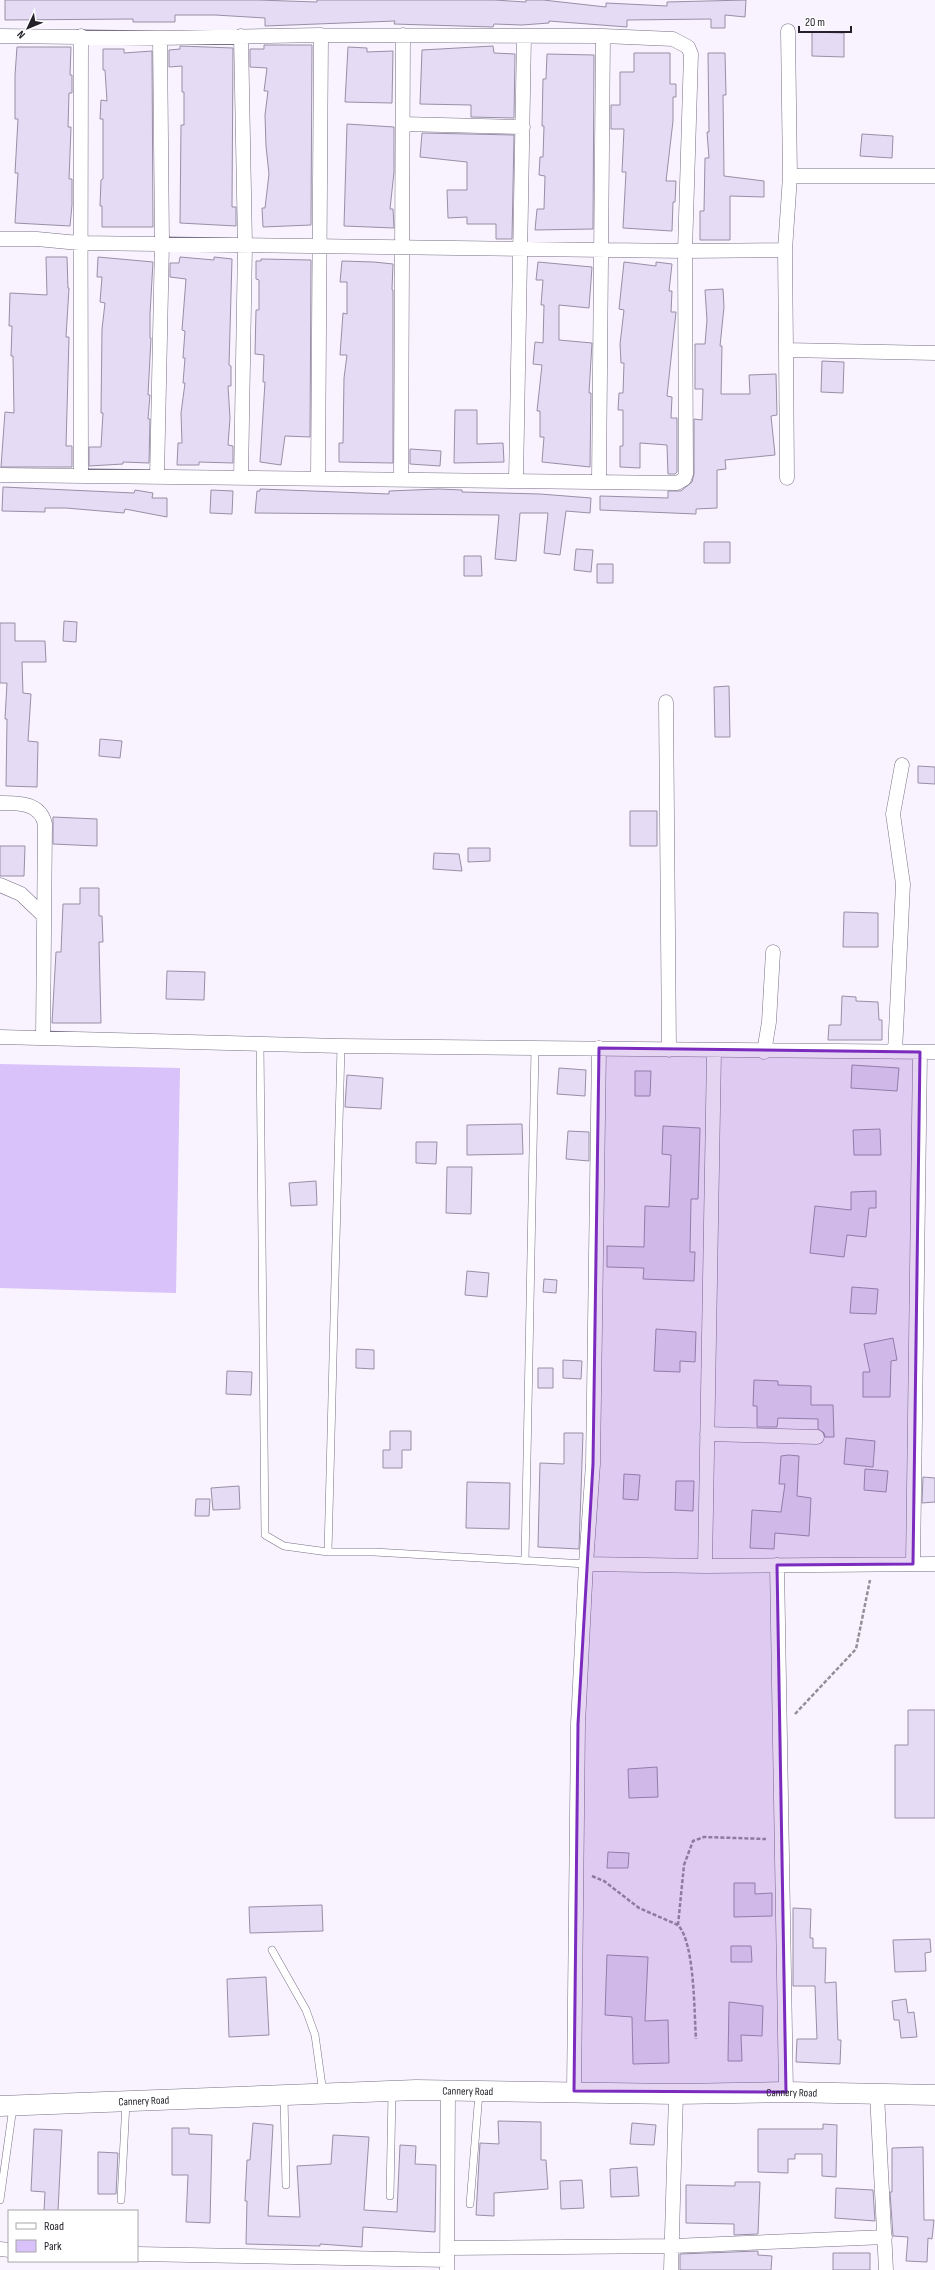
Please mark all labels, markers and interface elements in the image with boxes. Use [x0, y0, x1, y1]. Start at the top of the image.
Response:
north arrow [8, 8, 48, 48]
scale bar [799, 8, 851, 34]
text: 20 m [805, 15, 825, 30]
text: N [14, 28, 28, 41]
street label: Cannery Road [442, 2084, 494, 2098]
street label: Cannery Road [766, 2085, 818, 2099]
street label: Cannery Road [118, 2093, 170, 2108]
legend [8, 2210, 138, 2262]
text: Road [44, 2219, 64, 2234]
text: Park [44, 2239, 62, 2254]

